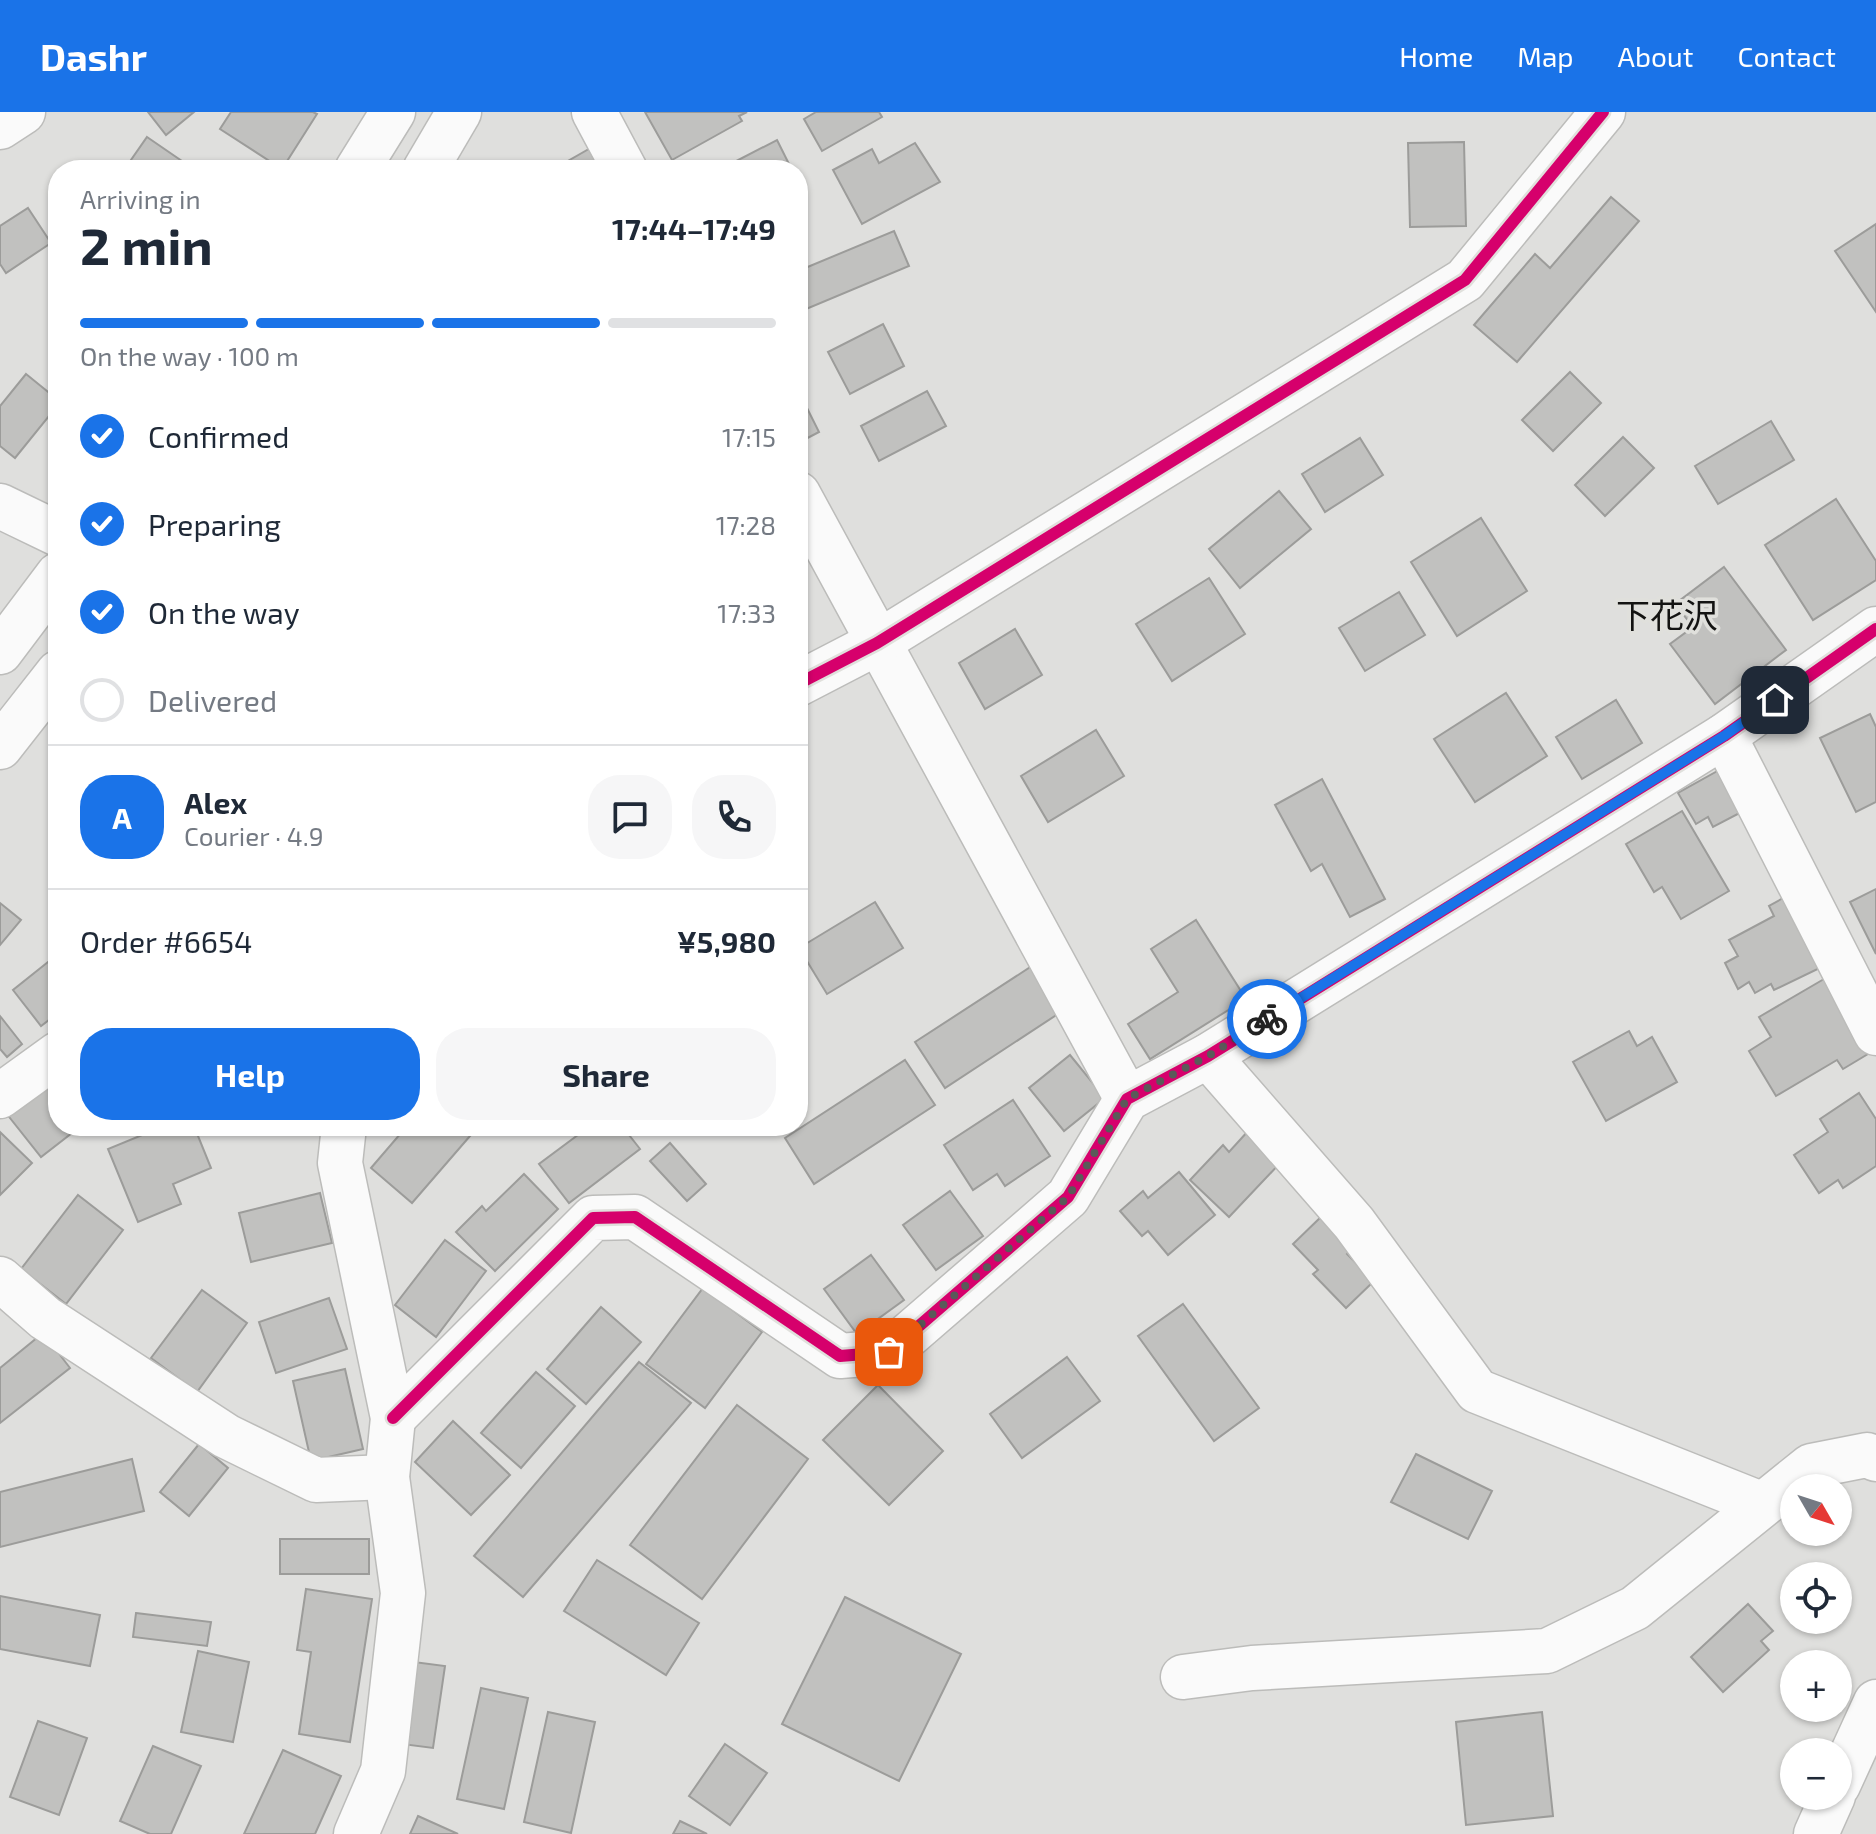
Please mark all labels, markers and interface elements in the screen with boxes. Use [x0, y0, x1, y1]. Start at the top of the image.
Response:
text: Dashr [40, 33, 147, 79]
text: Home [1399, 39, 1473, 73]
text: Map [1517, 39, 1574, 73]
text: About [1618, 39, 1693, 73]
text: Contact [1737, 39, 1836, 73]
text: Arriving in [80, 183, 201, 214]
text: 17:44–17:49 [612, 210, 776, 246]
text: 2 min [80, 213, 213, 275]
text: On the way · 100 m [80, 340, 299, 371]
icon: check [80, 414, 124, 458]
text: Confirmed [148, 418, 289, 454]
text: 17:15 [722, 421, 776, 452]
icon: check [80, 502, 124, 546]
text: Preparing [148, 506, 281, 542]
text: 17:28 [716, 509, 776, 540]
icon: check [80, 590, 124, 634]
text: On the way [148, 594, 300, 630]
district label: 下花沢 [1616, 594, 1718, 635]
text: 17:33 [717, 597, 776, 628]
pin [1741, 666, 1809, 734]
icon: home [1753, 678, 1797, 722]
text: Delivered [148, 682, 277, 718]
button: chat [588, 775, 672, 859]
button: phone [692, 775, 776, 859]
text: Alex [184, 784, 247, 820]
text: A [112, 799, 132, 835]
text: Courier · 4.9 [184, 820, 324, 851]
text: Order #6654 [80, 923, 253, 959]
text: ¥5,980 [677, 923, 776, 959]
courier [1227, 979, 1307, 1059]
icon: bike [1245, 997, 1289, 1041]
button: Help [80, 1028, 420, 1120]
button: Share [436, 1028, 776, 1120]
pin [855, 1318, 923, 1386]
icon: bag [867, 1330, 911, 1374]
north arrow [1780, 1474, 1852, 1546]
map controls [1780, 1474, 1852, 1810]
button: locate [1780, 1562, 1852, 1634]
button: + [1780, 1650, 1852, 1722]
button: − [1780, 1738, 1852, 1810]

